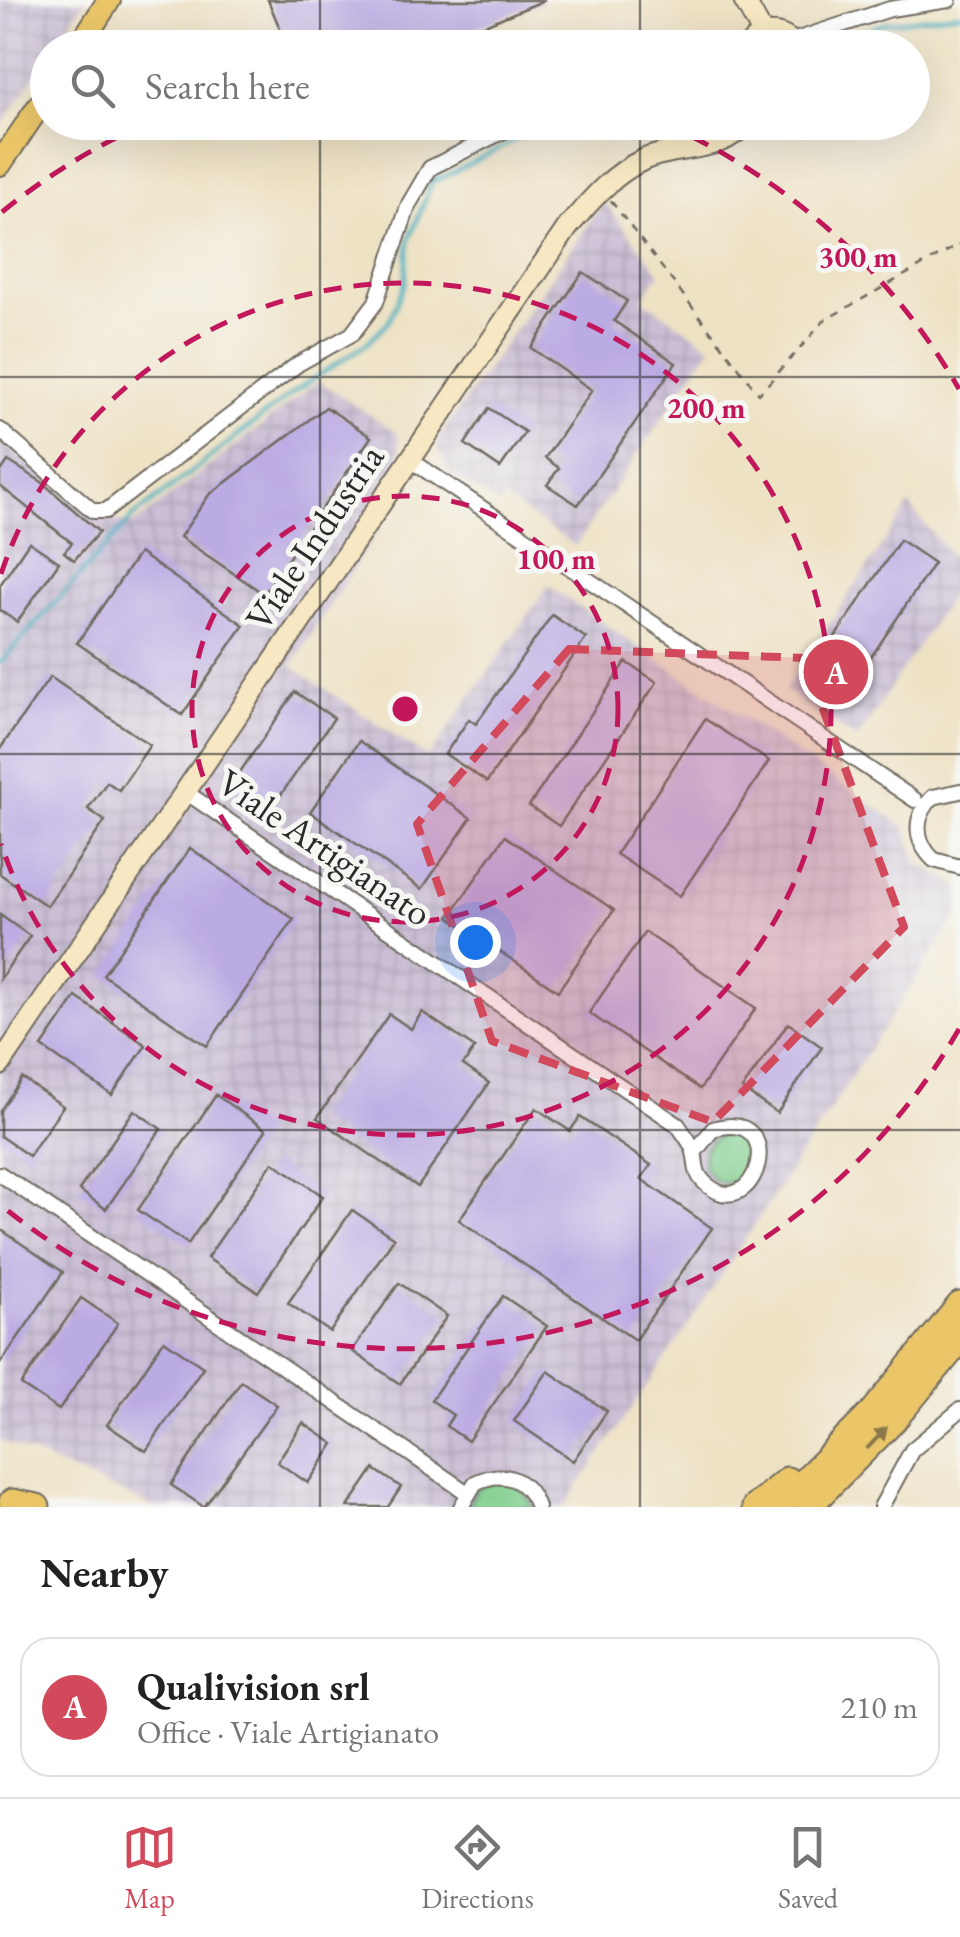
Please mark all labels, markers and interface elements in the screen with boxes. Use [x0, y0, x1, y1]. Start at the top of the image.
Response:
search box [30, 30, 930, 140]
icon: search [65, 58, 120, 113]
text: Search here [145, 61, 310, 110]
text: 300 m [819, 237, 897, 276]
text: 200 m [667, 388, 745, 427]
street label: Viale Industria [234, 434, 395, 640]
text: 100 m [517, 539, 595, 578]
pin: A [804, 634, 868, 710]
centre of rings [387, 691, 423, 727]
street label: Viale Artigianato [208, 757, 442, 937]
your location [450, 917, 501, 968]
one-way arrow [865, 1426, 888, 1450]
text: Nearby [40, 1545, 169, 1600]
text: Qualivision srl [137, 1662, 370, 1711]
text: A [63, 1686, 86, 1728]
text: 210 m [841, 1686, 918, 1728]
text: Office · Viale Artigianato [137, 1711, 439, 1753]
tab: Map [122, 1820, 177, 1916]
tab: Directions [421, 1820, 534, 1916]
tab: Saved [778, 1820, 838, 1916]

